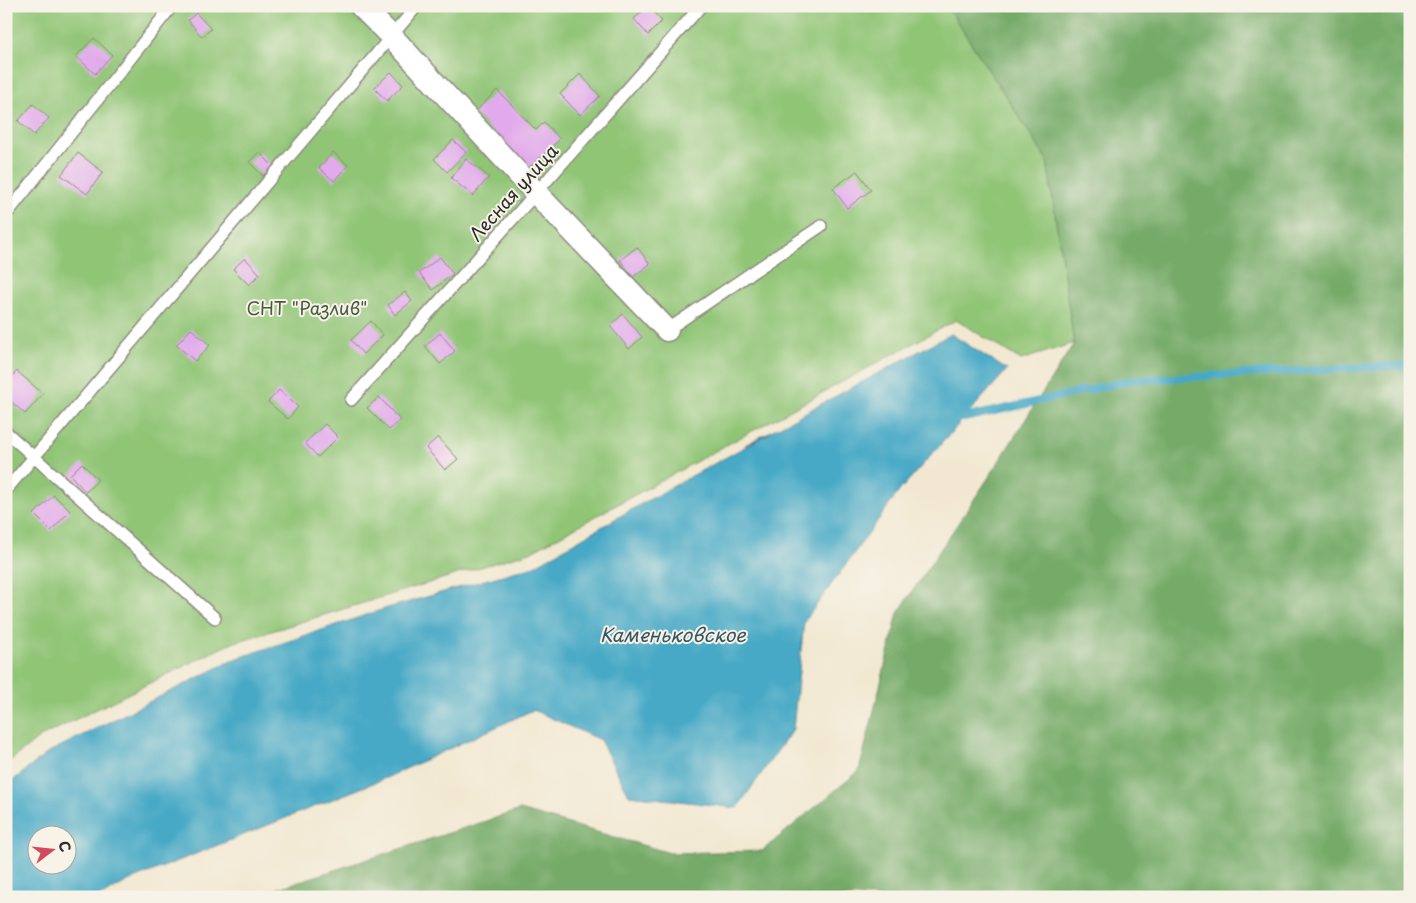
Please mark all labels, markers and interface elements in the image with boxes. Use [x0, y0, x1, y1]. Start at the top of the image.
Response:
street label: Лесная улица [462, 137, 564, 247]
park label: СНТ "Разлив" [246, 294, 368, 321]
water label: Каменьковское [600, 620, 746, 648]
north arrow [28, 826, 78, 876]
text: С [53, 838, 77, 854]

